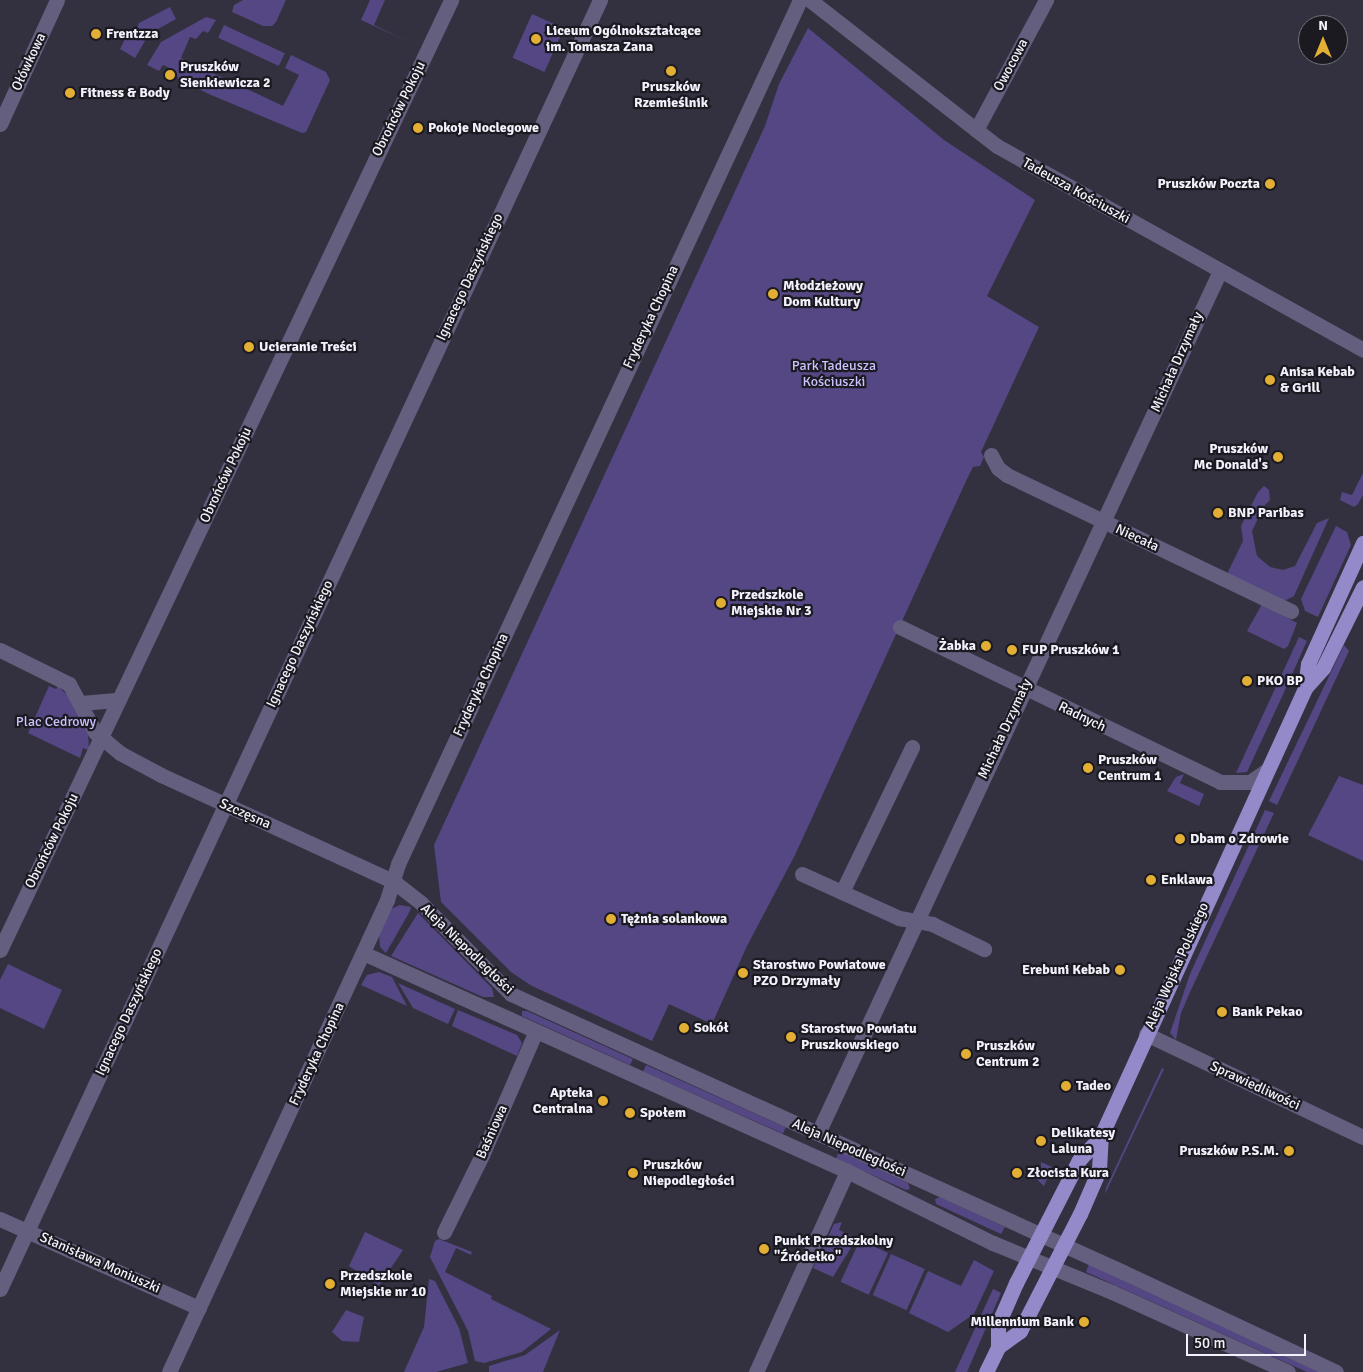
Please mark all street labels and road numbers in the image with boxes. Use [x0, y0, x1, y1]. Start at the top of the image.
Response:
street label: Ołówkowa [8, 30, 50, 94]
street label: Owocowa [990, 36, 1032, 94]
street label: Obrońców Pokoju [369, 59, 429, 159]
street label: Tadeusza Kościuszki [1019, 154, 1133, 228]
street label: Ignacego Daszyńskiego [433, 211, 507, 343]
street label: Fryderyka Chopina [620, 263, 682, 371]
street label: Michała Drzymały [1147, 309, 1207, 415]
street label: Obrońców Pokoju [196, 424, 256, 526]
street label: Niecała [1113, 521, 1161, 555]
street label: Ignacego Daszyńskiego [263, 578, 337, 710]
street label: Fryderyka Chopina [450, 631, 512, 739]
street label: Michała Drzymały [975, 676, 1035, 782]
street label: Radnych [1056, 698, 1108, 736]
street label: Obrońców Pokoju [22, 791, 82, 891]
street label: Szczęsna [217, 795, 273, 833]
street label: Aleja Niepodległości [417, 900, 517, 998]
street label: Aleja Wojska Polskiego [1142, 900, 1212, 1032]
street label: Ignacego Daszyńskiego [92, 946, 166, 1078]
street label: Fryderyka Chopina [286, 1000, 348, 1108]
street label: Sprawiedliwości [1207, 1058, 1303, 1114]
street label: Baśniowa [473, 1102, 511, 1162]
street label: Aleja Niepodległości [789, 1115, 909, 1181]
street label: Stanisława Moniuszki [37, 1229, 163, 1297]

